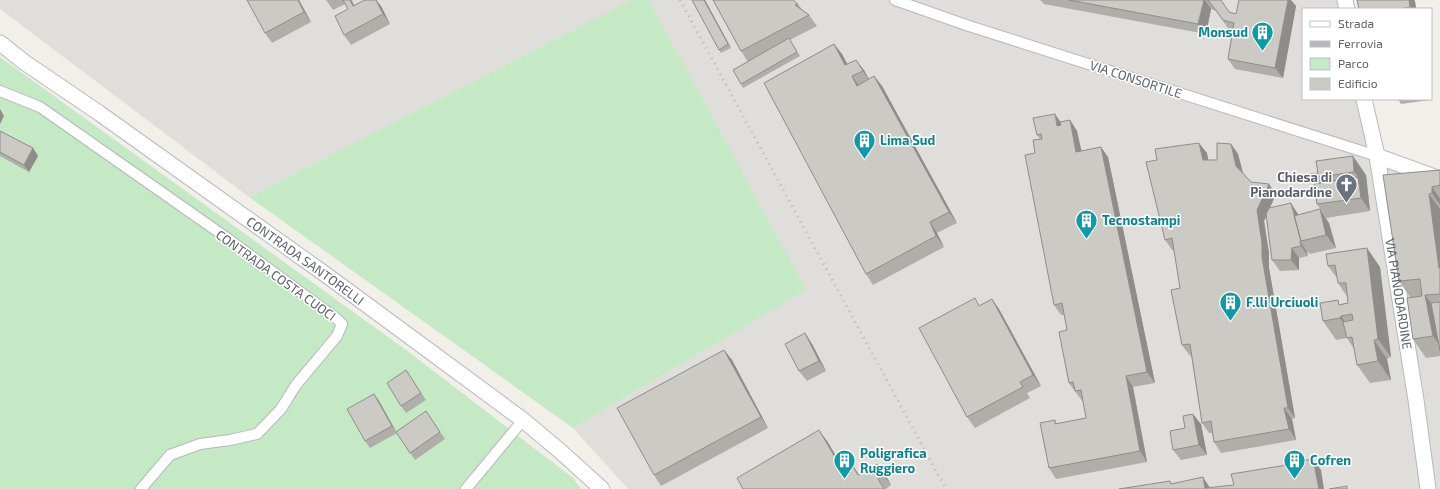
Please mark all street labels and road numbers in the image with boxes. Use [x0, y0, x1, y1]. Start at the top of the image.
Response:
street label: VIA CONSORTILE [1088, 57, 1184, 101]
street label: CONTRADA SANTORELLI [244, 213, 367, 308]
street label: CONTRADA COSTA CUOCI [213, 226, 339, 324]
street label: VIA PIANODARDINE [1382, 237, 1416, 350]

